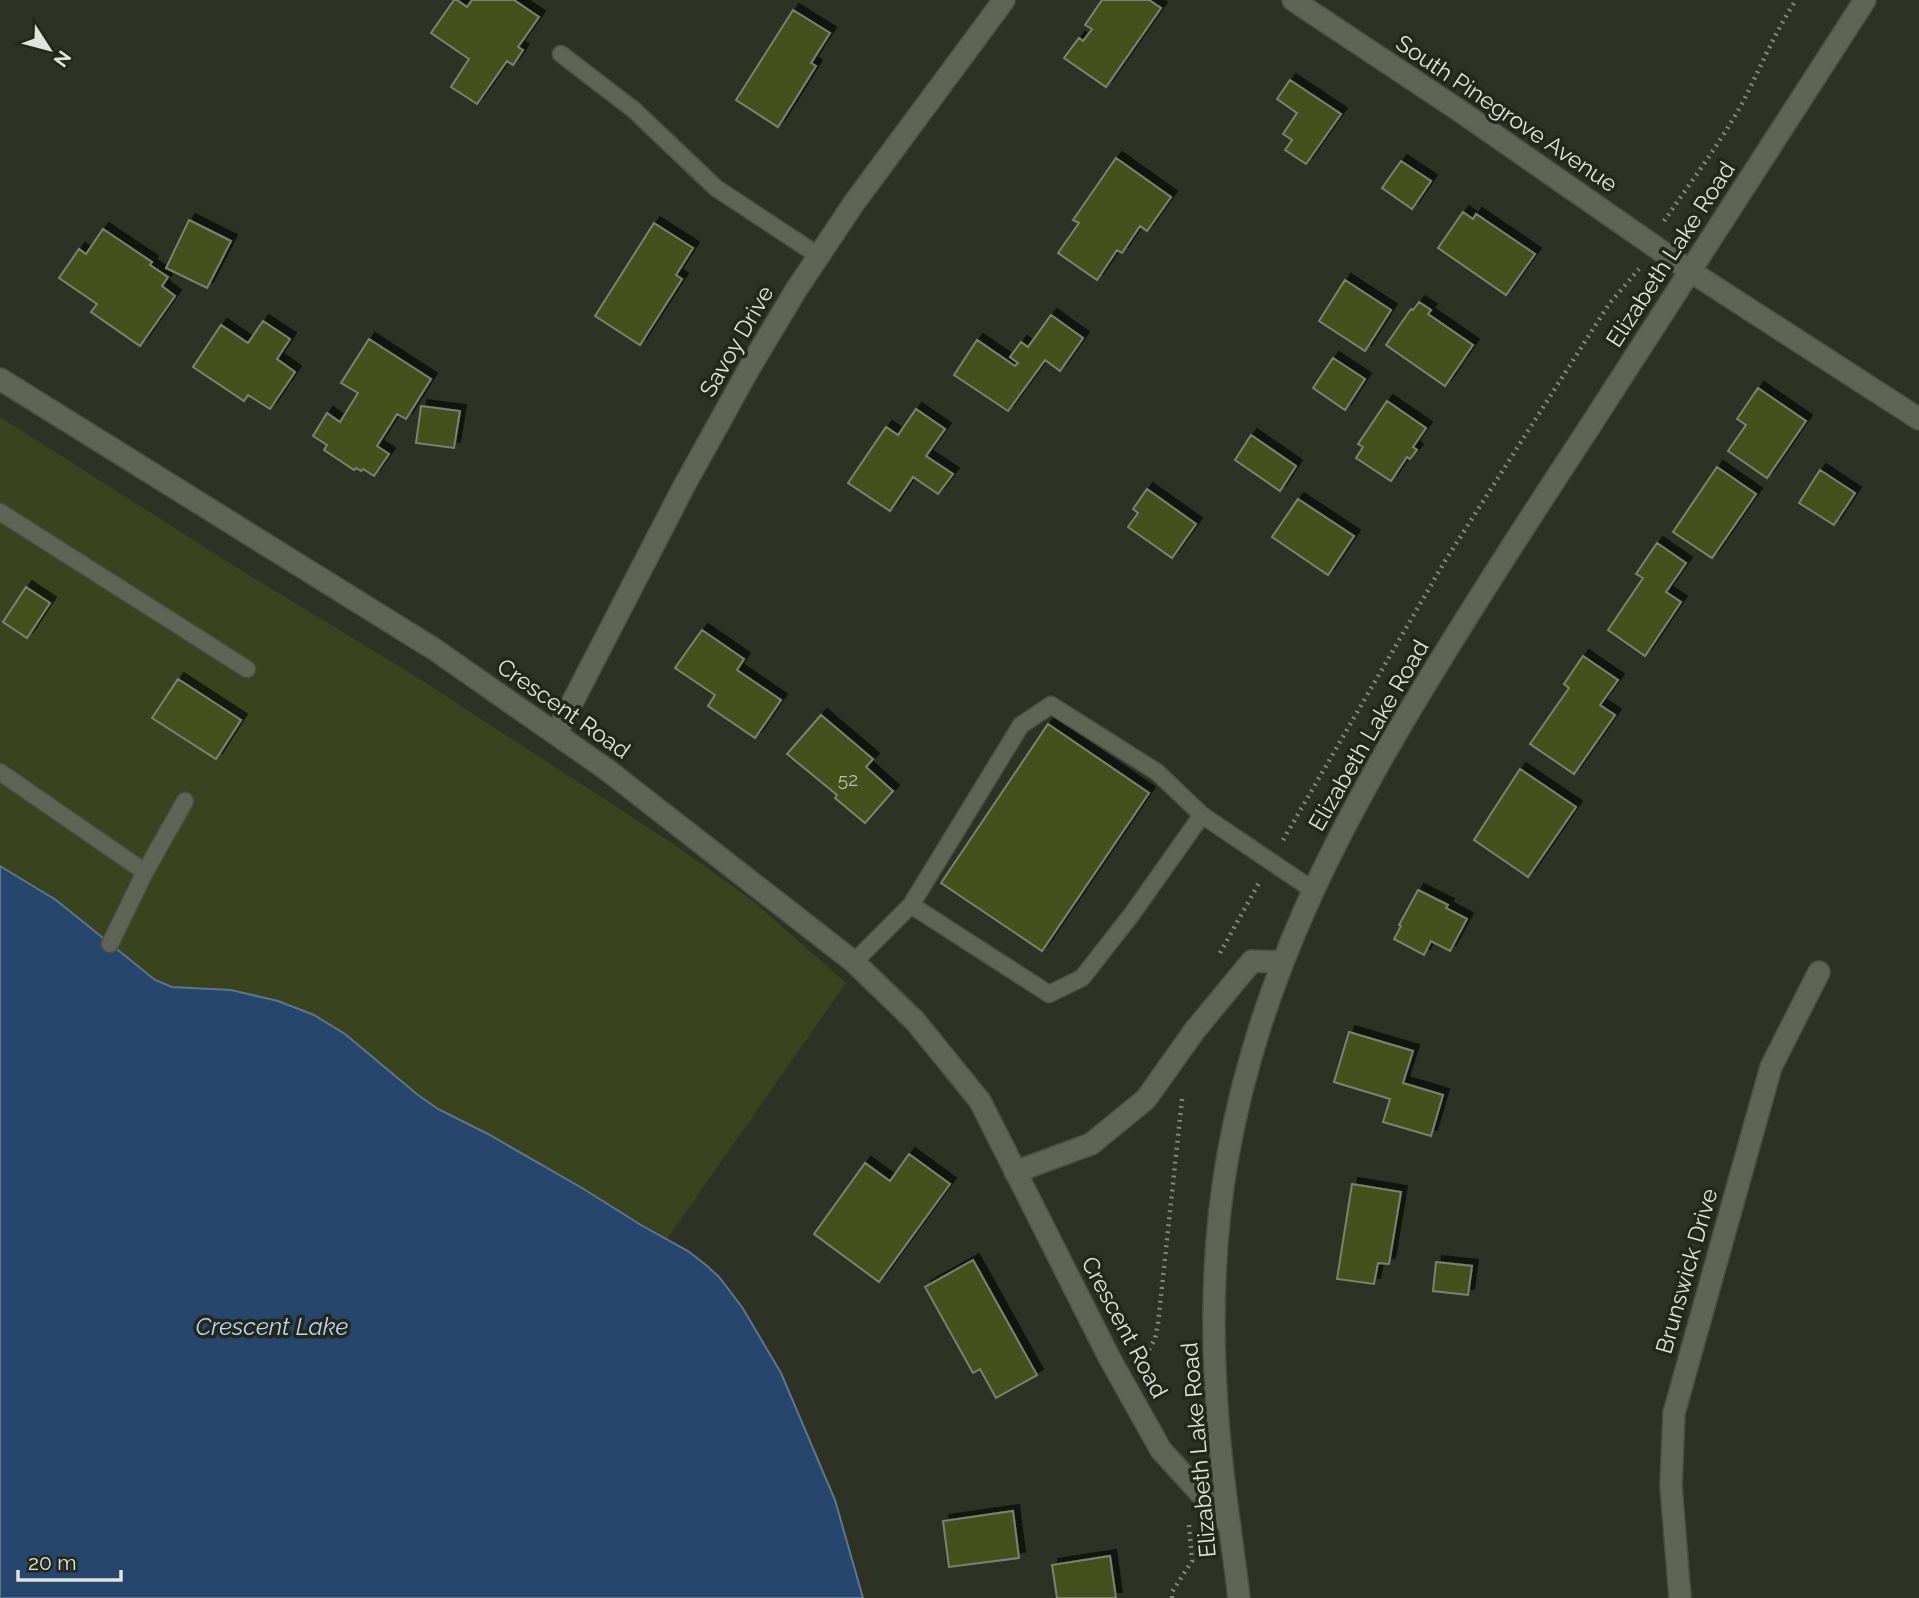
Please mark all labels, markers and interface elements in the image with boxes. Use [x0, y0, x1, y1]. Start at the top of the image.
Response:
north arrow [14, 14, 84, 84]
street label: South Pinegrove Avenue [1391, 29, 1623, 197]
text: N [50, 47, 76, 71]
street label: Elizabeth Lake Road [1600, 156, 1740, 352]
street label: Savoy Drive [693, 281, 779, 401]
street label: Elizabeth Lake Road [1302, 635, 1434, 835]
street label: Crescent Road [492, 652, 636, 764]
house number: 52 [838, 768, 858, 790]
street label: Brunswick Drive [1650, 1185, 1722, 1357]
street label: Crescent Road [1076, 1252, 1174, 1402]
water label: Crescent Lake [196, 1312, 349, 1341]
street label: Elizabeth Lake Road [1175, 1341, 1221, 1559]
scale bar [18, 1538, 121, 1582]
text: 20 m [28, 1550, 76, 1575]

